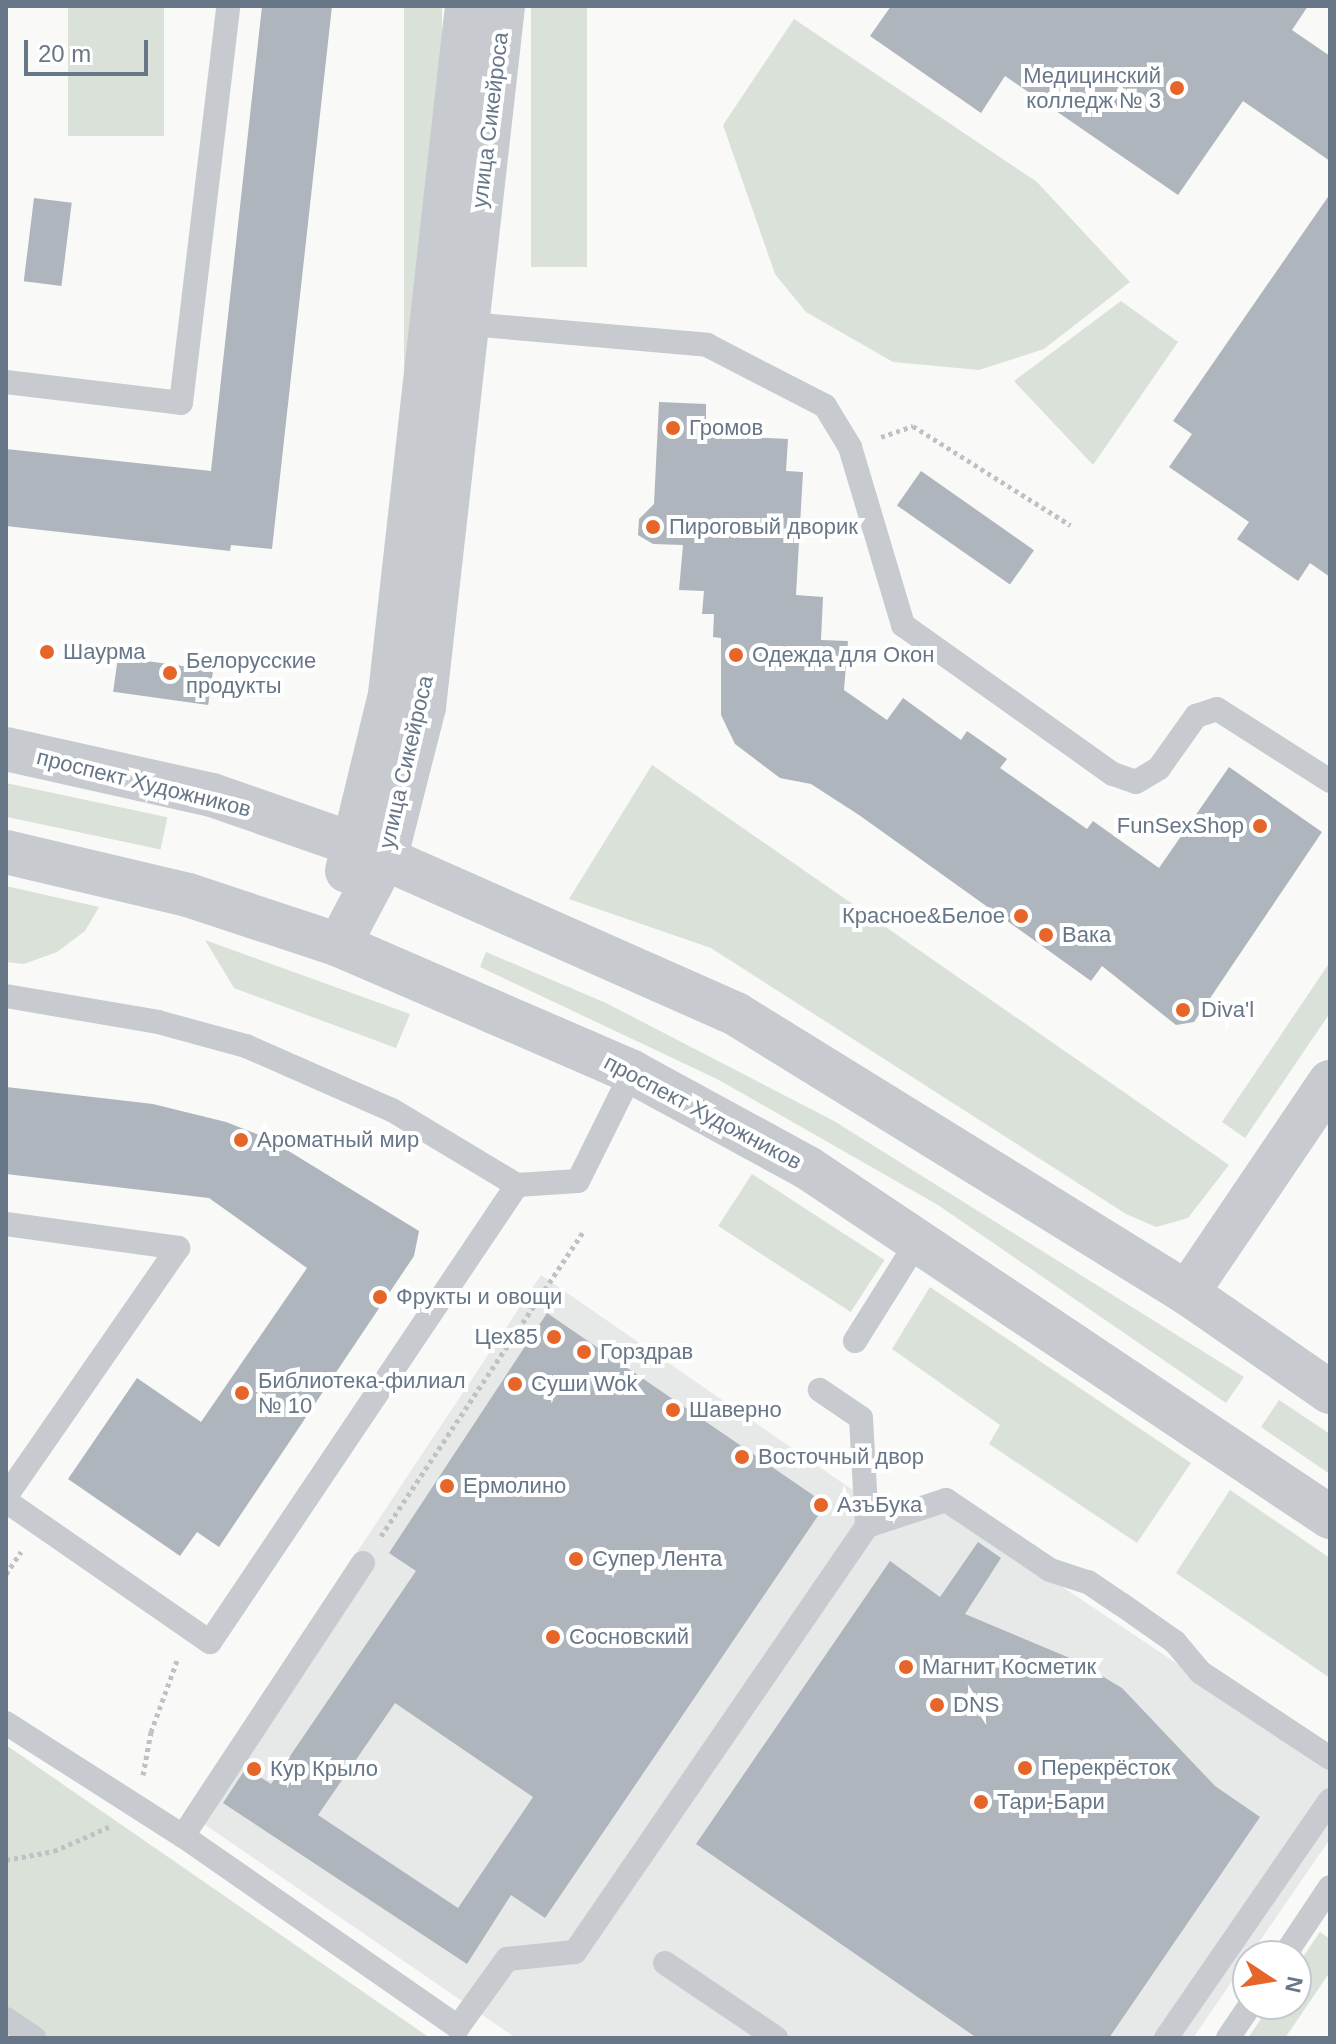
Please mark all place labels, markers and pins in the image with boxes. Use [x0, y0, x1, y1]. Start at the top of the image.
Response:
place label: Медицинский колледж № 3 [1023, 62, 1161, 114]
marker: Медицинский колледж № 3 [1168, 79, 1186, 97]
place label: Громов [689, 415, 763, 441]
marker: Громов [664, 419, 682, 437]
place label: Пироговый дворик [669, 514, 858, 540]
marker: Пироговый дворик [644, 518, 662, 536]
place label: Шаурма [63, 639, 146, 665]
place label: Одежда для Окон [752, 642, 934, 668]
marker: Шаурма [38, 643, 56, 661]
marker: Одежда для Окон [727, 646, 745, 664]
place label: Белорусские продукты [186, 647, 316, 698]
marker: Белорусские продукты [161, 664, 179, 682]
place label: FunSexShop [1117, 813, 1244, 839]
marker: FunSexShop [1251, 817, 1269, 835]
place label: Красное&Белое [842, 903, 1005, 929]
marker: Красное&Белое [1012, 907, 1030, 925]
place label: Вака [1062, 922, 1111, 948]
marker: Вака [1037, 926, 1055, 944]
place label: Diva'l [1201, 997, 1254, 1023]
marker: Diva'l [1172, 999, 1194, 1021]
place label: Ароматный мир [257, 1127, 419, 1153]
marker: Ароматный мир [232, 1131, 250, 1149]
place label: Фрукты и овощи [396, 1284, 562, 1310]
marker: Фрукты и овощи [371, 1288, 389, 1306]
place label: Цех85 [475, 1324, 538, 1350]
marker: Цех85 [545, 1328, 563, 1346]
place label: Горздрав [600, 1339, 693, 1365]
marker: Горздрав [575, 1343, 593, 1361]
place label: Библиотека-филиал № 10 [258, 1367, 466, 1418]
place label: Суши Wok [531, 1371, 638, 1397]
marker: Суши Wok [506, 1375, 524, 1393]
marker: Библиотека-филиал № 10 [233, 1384, 251, 1402]
place label: Шаверно [689, 1397, 782, 1423]
marker: Шаверно [664, 1401, 682, 1419]
place label: Восточный двор [758, 1444, 924, 1470]
marker: Восточный двор [733, 1448, 751, 1466]
place label: Ермолино [463, 1473, 566, 1499]
marker: Ермолино [438, 1477, 456, 1495]
place label: АзъБука [837, 1492, 922, 1518]
marker: АзъБука [812, 1496, 830, 1514]
place label: Супер Лента [592, 1546, 722, 1572]
marker: Супер Лента [567, 1550, 585, 1568]
place label: Сосновский [569, 1624, 689, 1650]
marker: Сосновский [544, 1628, 562, 1646]
place label: Магнит Косметик [922, 1654, 1096, 1680]
marker: Магнит Косметик [897, 1658, 915, 1676]
place label: DNS [953, 1692, 999, 1718]
marker: DNS [928, 1696, 946, 1714]
place label: Перекрёсток [1041, 1755, 1170, 1781]
place label: Кур Крыло [270, 1756, 378, 1782]
marker: Перекрёсток [1016, 1759, 1034, 1777]
marker: Кур Крыло [245, 1760, 263, 1778]
place label: Тари-Бари [997, 1789, 1105, 1815]
marker: Тари-Бари [972, 1793, 990, 1811]

